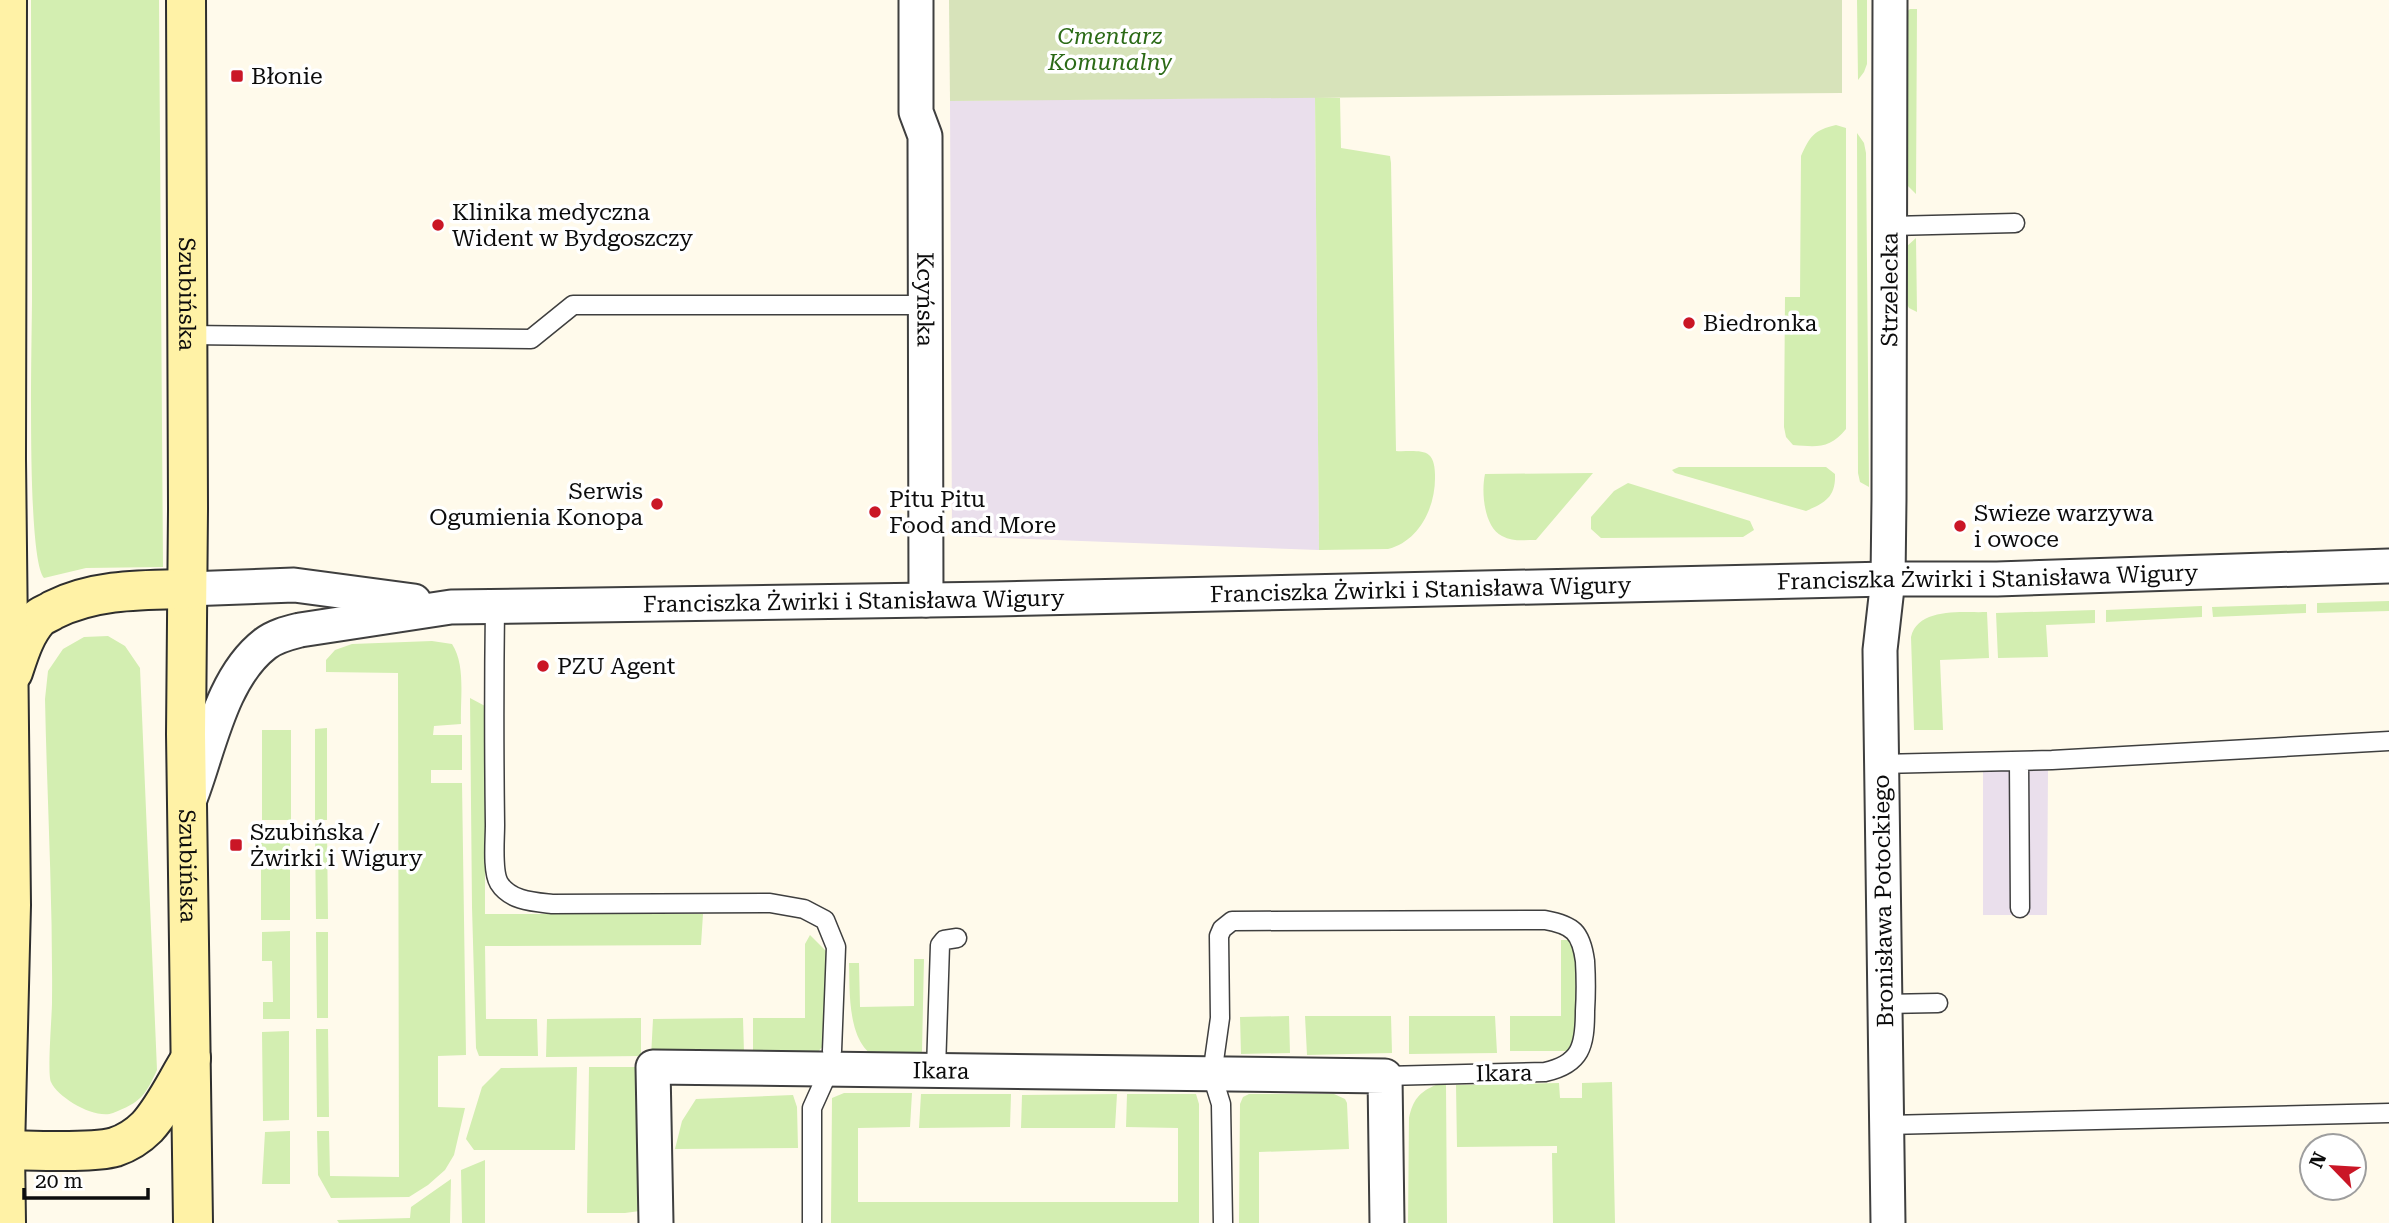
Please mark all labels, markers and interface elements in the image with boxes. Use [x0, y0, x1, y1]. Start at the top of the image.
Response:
park label: Cmentarz Komunalny [1047, 23, 1173, 76]
place label: Błonie [251, 63, 323, 90]
marker: Błonie [229, 68, 245, 84]
place label: Klinika medyczna Wident w Bydgoszczy [452, 199, 693, 252]
marker: Klinika medyczna Wident w Bydgoszczy [430, 217, 446, 233]
street label: Strzelecka [1876, 232, 1904, 347]
street label: Szubińska [173, 237, 200, 351]
street label: Kcyńska [911, 252, 938, 347]
place label: Biedronka [1703, 310, 1818, 337]
marker: Biedronka [1681, 315, 1697, 331]
place label: Serwis Ogumienia Konopa [429, 478, 644, 531]
place label: Pitu Pitu Food and More [889, 486, 1056, 539]
marker: Serwis Ogumienia Konopa [649, 496, 665, 512]
place label: Swieze warzywa i owoce [1974, 500, 2154, 553]
marker: Pitu Pitu Food and More [867, 504, 883, 520]
marker: Swieze warzywa i owoce [1952, 518, 1968, 534]
street label: Franciszka Żwirki i Stanisława Wigury [1776, 559, 2199, 595]
street label: Franciszka Żwirki i Stanisława Wigury [1210, 572, 1632, 608]
street label: Franciszka Żwirki i Stanisława Wigury [643, 584, 1065, 618]
place label: PZU Agent [557, 653, 676, 680]
marker: PZU Agent [535, 658, 551, 674]
street label: Bronisława Potockiego [1868, 774, 1899, 1028]
street label: Szubińska [173, 809, 202, 924]
place label: Szubińska / Żwirki i Wigury [250, 819, 423, 872]
marker: Szubińska / Żwirki i Wigury [228, 837, 244, 853]
street label: Ikara [912, 1057, 970, 1085]
street label: Ikara [1475, 1059, 1533, 1087]
north arrow [2298, 1132, 2368, 1202]
text: N [2305, 1148, 2332, 1172]
scale bar [24, 1156, 149, 1200]
text: 20 m [35, 1169, 83, 1193]

